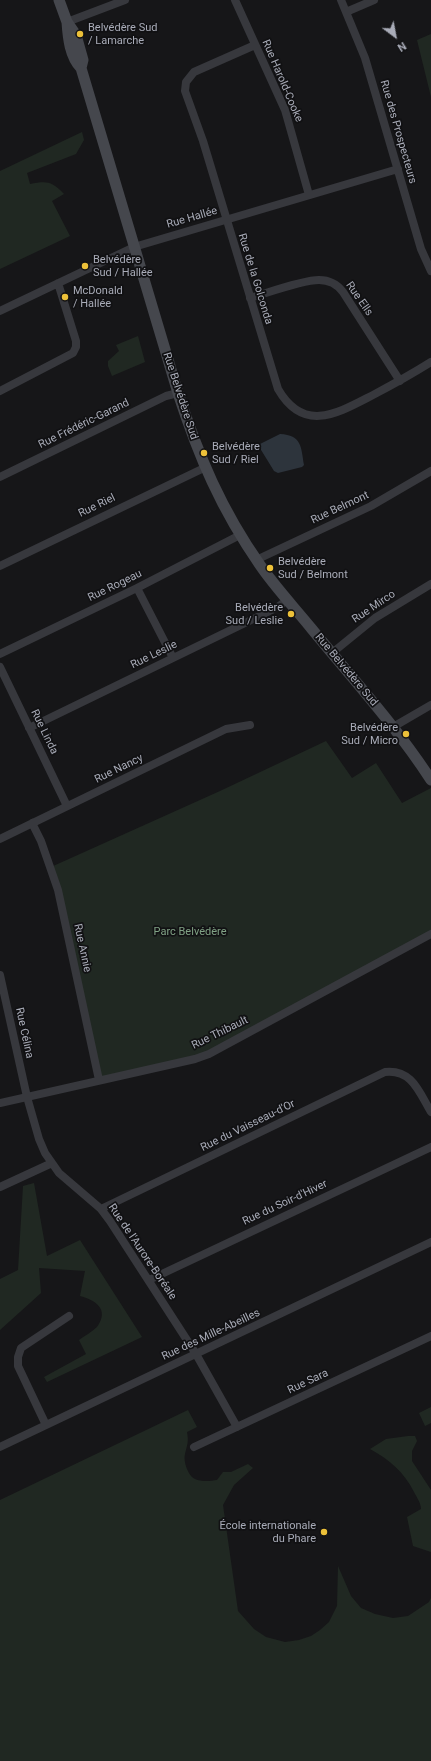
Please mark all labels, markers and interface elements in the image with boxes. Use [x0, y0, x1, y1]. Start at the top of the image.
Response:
north arrow [375, 16, 415, 56]
place label: Belvédère Sud / Lamarche [88, 21, 157, 47]
marker: Belvédère Sud / Lamarche [75, 29, 85, 39]
street label: Rue Harold-Cooke [259, 38, 305, 124]
text: N [395, 39, 408, 54]
street label: Rue des Prospecteurs [377, 79, 419, 185]
street label: Rue Hallée [165, 204, 219, 232]
street label: Rue de la Golconda [235, 232, 275, 326]
place label: Belvédère Sud / Hallée [93, 253, 153, 279]
marker: Belvédère Sud / Hallée [80, 261, 90, 271]
street label: Rue Ells [342, 279, 376, 319]
place label: McDonald / Hallée [73, 284, 123, 310]
marker: McDonald / Hallée [60, 292, 70, 302]
street label: Rue Belvédère Sud [160, 351, 200, 441]
street label: Rue Frédéric-Garand [36, 396, 132, 452]
place label: Belvédère Sud / Riel [212, 440, 260, 466]
marker: Belvédère Sud / Riel [199, 448, 209, 458]
street label: Rue Belmont [309, 489, 371, 527]
street label: Rue Riel [76, 491, 118, 521]
place label: Belvédère Sud / Belmont [278, 555, 348, 581]
marker: Belvédère Sud / Belmont [265, 563, 275, 573]
street label: Rue Rogeau [86, 567, 144, 605]
street label: Rue Mirco [350, 588, 398, 626]
place label: Belvédère Sud / Leslie [226, 601, 283, 627]
marker: Belvédère Sud / Leslie [286, 609, 296, 619]
street label: Rue Belvédère Sud [312, 631, 380, 709]
street label: Rue Leslie [129, 638, 179, 672]
street label: Rue Linda [27, 707, 61, 757]
place label: Belvédère Sud / Micro [341, 721, 398, 747]
marker: Belvédère Sud / Micro [401, 729, 411, 739]
street label: Rue Nancy [93, 752, 145, 786]
street label: Rue Annie [70, 923, 94, 973]
park label: Parc Belvédère [154, 925, 226, 939]
street label: Rue Célina [12, 1006, 36, 1060]
street label: Rue Thibault [190, 1014, 250, 1052]
street label: Rue du Vaisseau-d'Or [199, 1097, 297, 1155]
street label: Rue du Soir-d'Hiver [240, 1178, 330, 1228]
street label: Rue de l'Aurore-Boréale [105, 1202, 179, 1302]
street label: Rue des Mille-Abeilles [160, 1306, 262, 1364]
street label: Rue Sara [286, 1367, 330, 1397]
place label: École internationale du Phare [220, 1519, 316, 1545]
marker: École internationale du Phare [319, 1527, 329, 1537]

